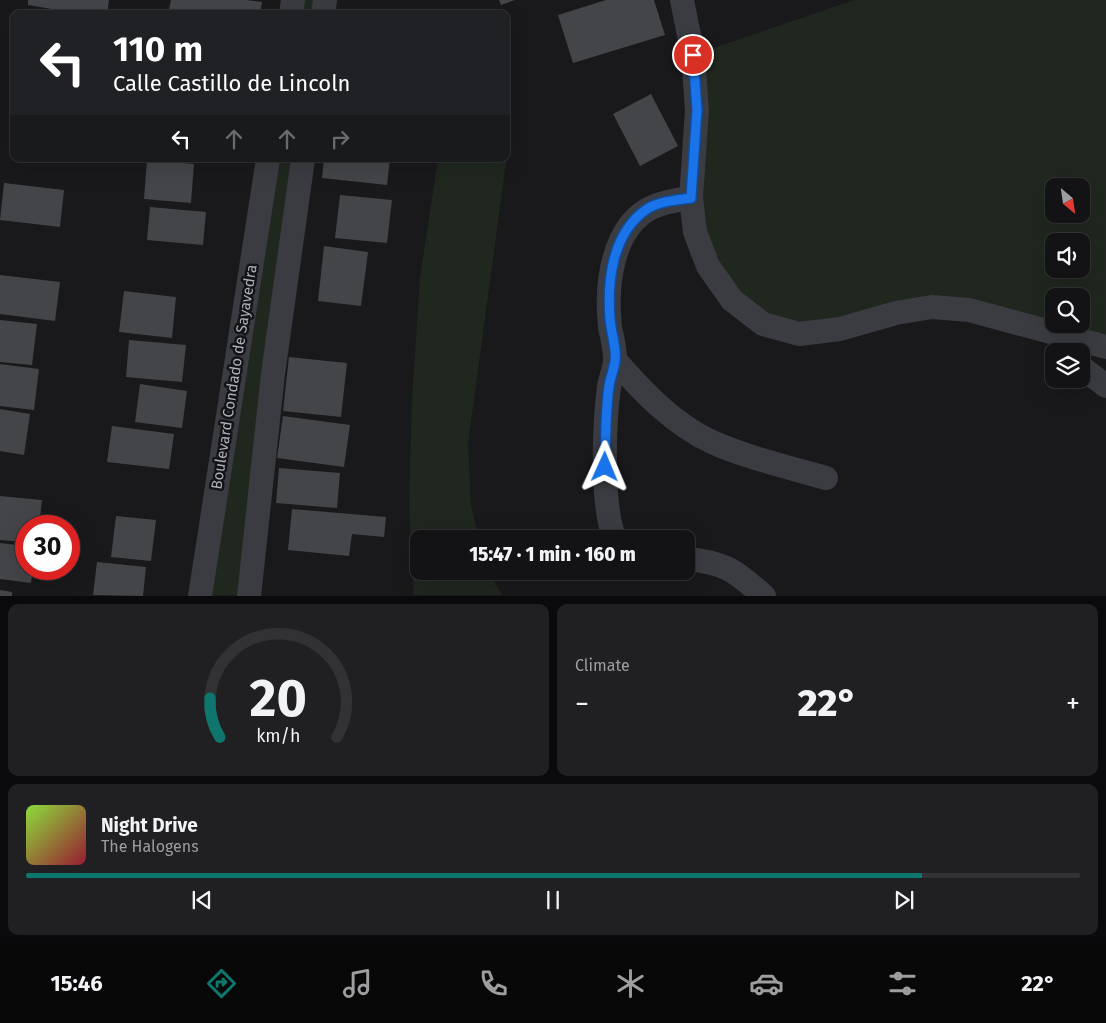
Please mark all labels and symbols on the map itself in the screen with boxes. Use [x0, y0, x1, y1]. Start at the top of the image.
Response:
pin [672, 34, 714, 76]
north arrow [1045, 178, 1090, 222]
street label: Boulevard Condado de Sayavedra [207, 263, 261, 491]
position arrow [578, 440, 630, 492]
speed limit sign: 30 [15, 515, 80, 580]

